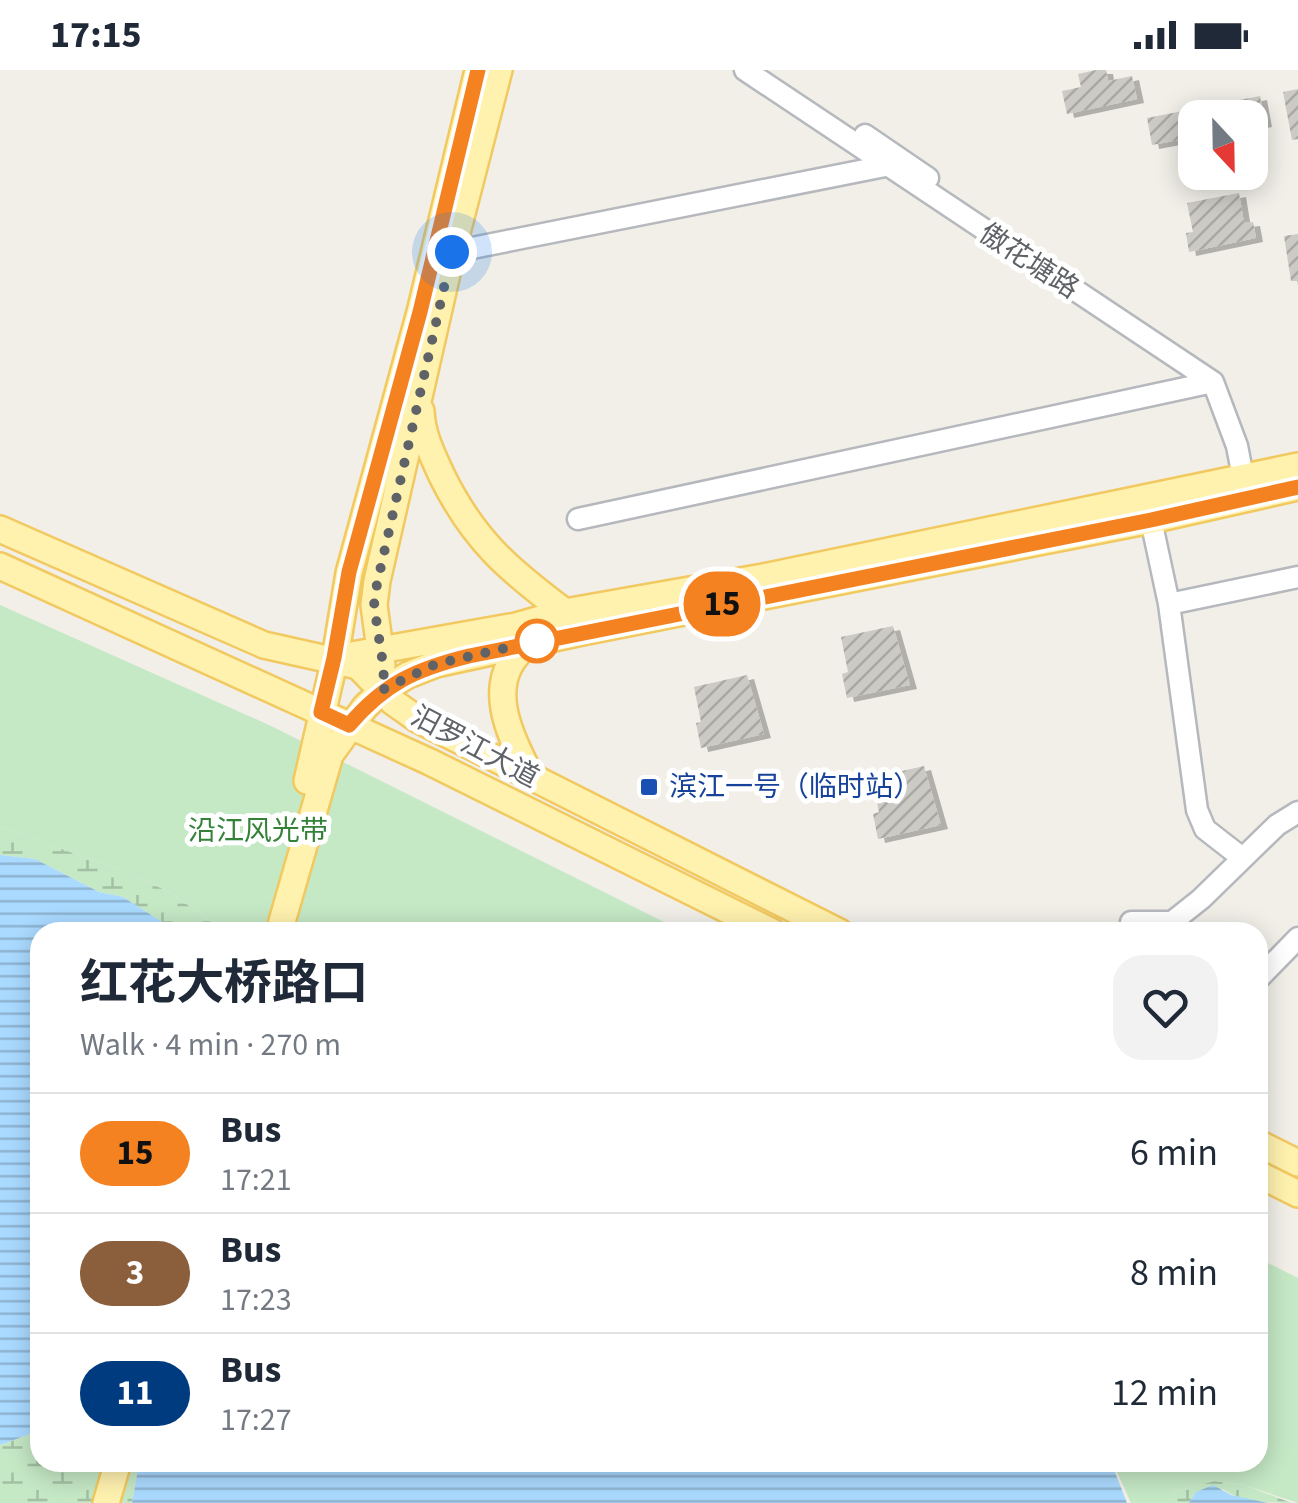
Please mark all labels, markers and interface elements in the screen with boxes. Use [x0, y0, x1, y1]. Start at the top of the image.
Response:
text: 17:15 [50, 8, 142, 62]
north arrow [1178, 100, 1268, 190]
map controls [1178, 100, 1268, 190]
street label: 傲花塘路 [971, 214, 1087, 308]
your location [427, 227, 477, 277]
line badge: 15 [677, 572, 767, 636]
text: 15 [704, 579, 740, 629]
unlabelled marker [516, 620, 558, 662]
street label: 汨罗江大道 [404, 696, 546, 798]
place label: 滨江一号（临时站） [669, 767, 921, 807]
marker: 滨江一号（临时站） [638, 776, 660, 798]
park label: 沿江风光带 [188, 811, 328, 851]
text: 红花大桥路口 [80, 950, 368, 1018]
button: heart [1113, 955, 1218, 1060]
text: Walk · 4 min · 270 m [80, 1022, 341, 1068]
text: Bus [220, 1103, 281, 1157]
text: 6 min [1130, 1126, 1218, 1180]
text: 15 [117, 1128, 153, 1178]
text: 17:21 [220, 1157, 292, 1203]
text: Bus [220, 1223, 281, 1277]
text: 8 min [1130, 1246, 1218, 1300]
text: 3 [126, 1248, 144, 1298]
text: 17:23 [220, 1277, 292, 1323]
text: Bus [220, 1343, 281, 1397]
text: 12 min [1111, 1366, 1218, 1420]
text: 11 [117, 1368, 153, 1418]
text: 17:27 [220, 1397, 292, 1443]

